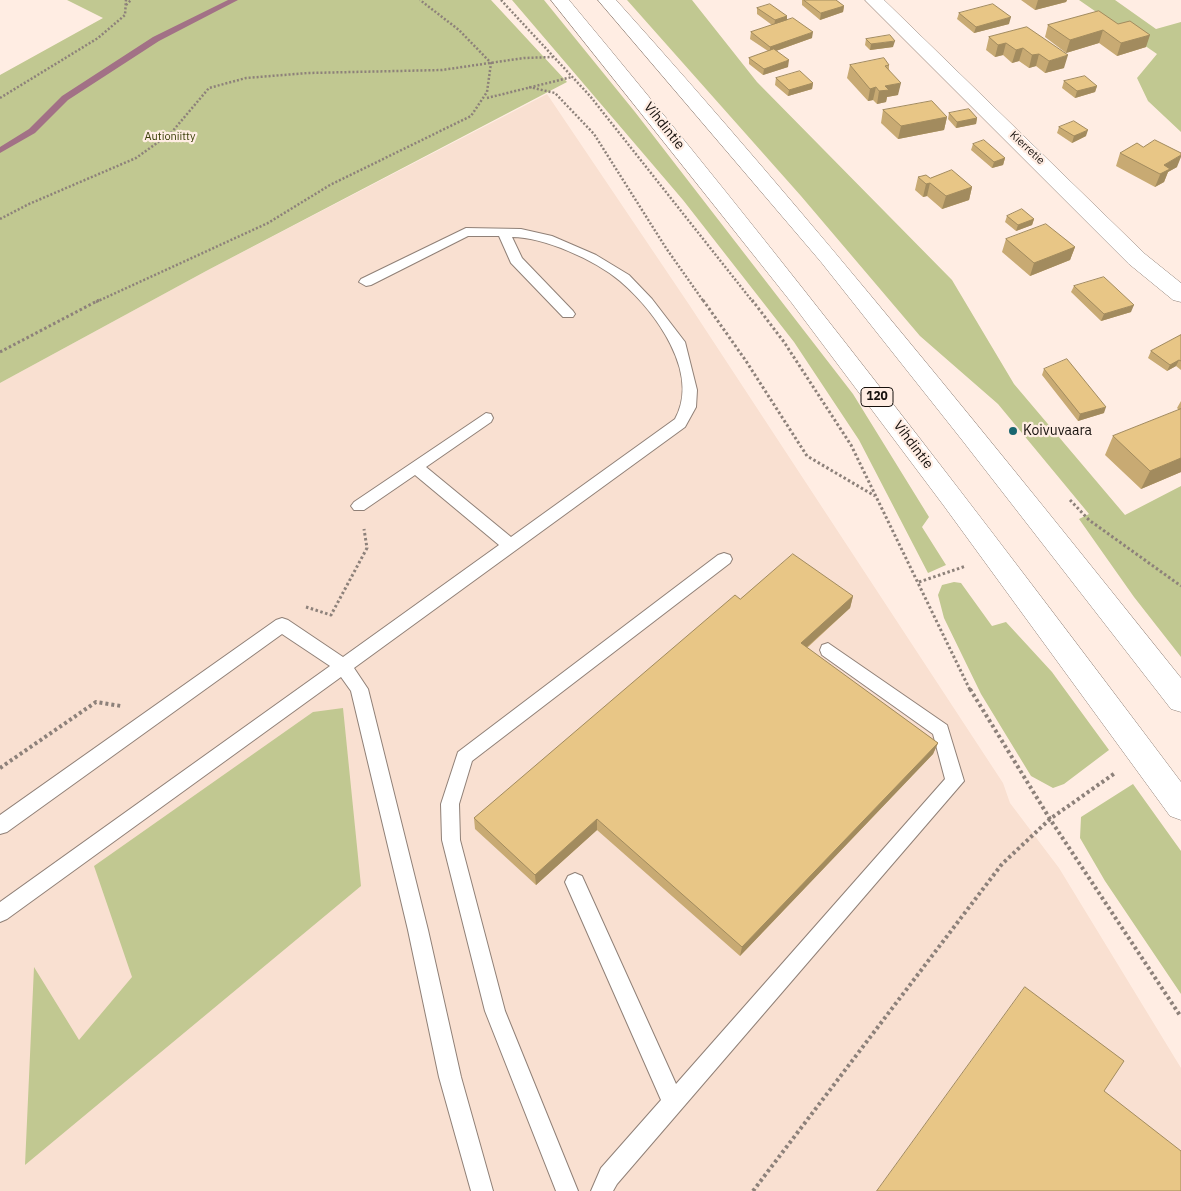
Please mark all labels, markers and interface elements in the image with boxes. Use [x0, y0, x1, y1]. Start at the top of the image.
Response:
street label: Vihdintie [640, 99, 688, 153]
street label: Kierretie [1007, 129, 1047, 167]
park label: Autioniitty [145, 130, 195, 144]
road number: 120 [861, 388, 893, 407]
street label: Vihdintie [890, 418, 936, 472]
place label: Koivuvaara [1023, 423, 1092, 439]
marker: Koivuvaara [1007, 425, 1019, 437]

